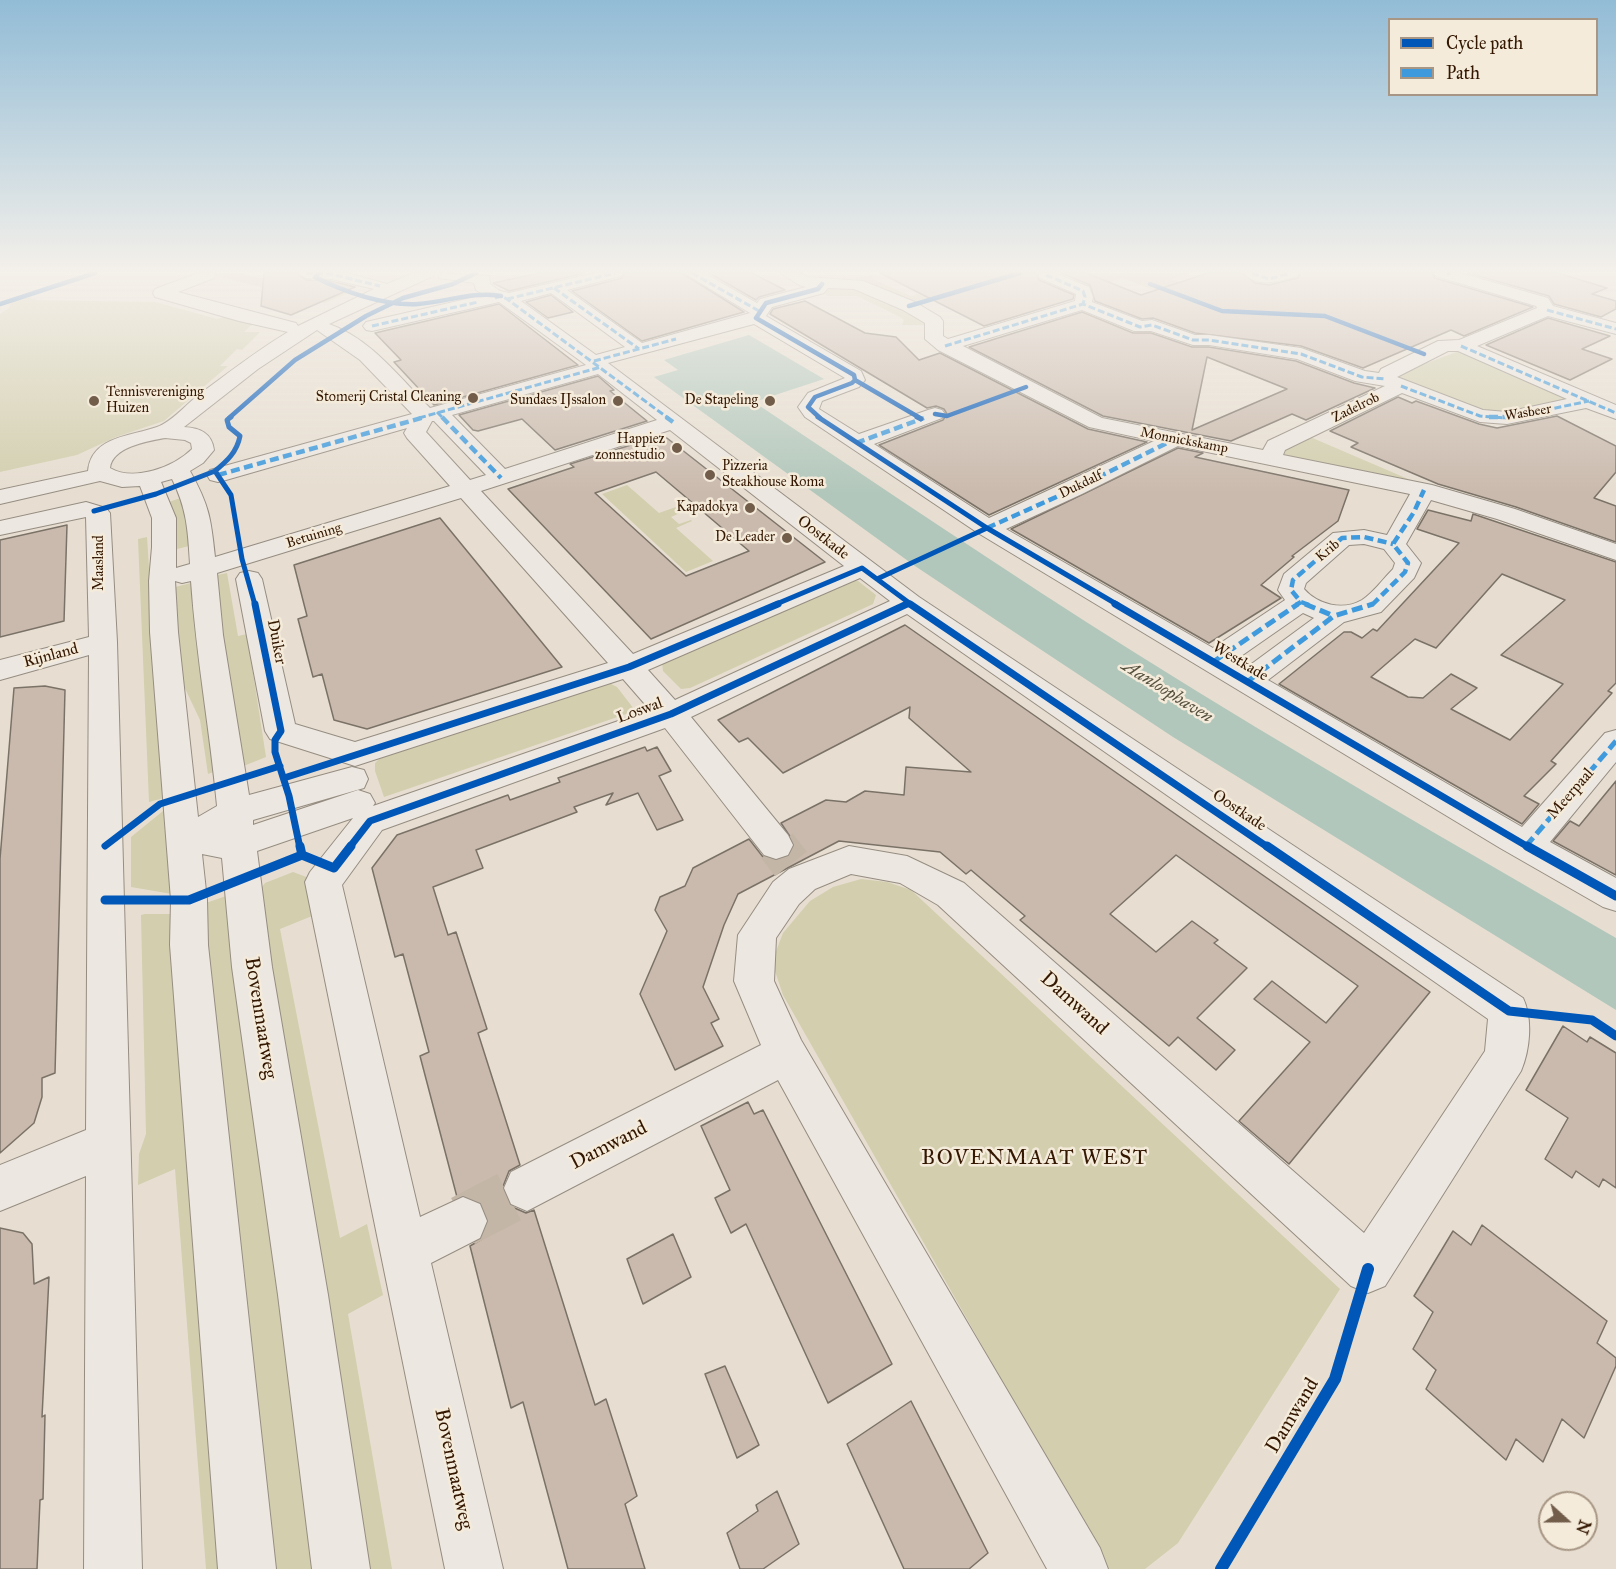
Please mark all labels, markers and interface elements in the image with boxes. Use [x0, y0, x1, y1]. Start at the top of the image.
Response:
legend [1388, 18, 1598, 96]
text: Cycle path [1446, 32, 1523, 54]
text: Path [1446, 62, 1480, 84]
place label: Tennisvereniging Huizen [106, 385, 204, 418]
street label: Zadelrob [1330, 389, 1382, 427]
place label: Stomerij Cristal Cleaning [316, 390, 461, 406]
marker: Stomerij Cristal Cleaning [466, 391, 480, 405]
place label: Sundaes IJssalon [510, 393, 606, 409]
place label: De Stapeling [685, 393, 758, 409]
marker: Tennisvereniging Huizen [87, 394, 101, 408]
marker: Sundaes IJssalon [611, 394, 625, 408]
marker: De Stapeling [763, 394, 777, 408]
street label: Wasbeer [1503, 401, 1553, 425]
street label: Monnickskamp [1139, 424, 1229, 458]
place label: Happiez zonnestudio [595, 432, 665, 464]
marker: Happiez zonnestudio [670, 441, 684, 455]
place label: Pizzeria Steakhouse Roma [722, 459, 824, 491]
street label: Dukdalf [1056, 467, 1106, 503]
marker: Pizzeria Steakhouse Roma [703, 468, 717, 482]
place label: Kapadokya [676, 500, 738, 516]
marker: Kapadokya [743, 501, 757, 515]
street label: Oostkade [793, 512, 853, 564]
street label: Betuining [284, 520, 344, 552]
place label: De Leader [715, 530, 775, 546]
marker: De Leader [780, 531, 794, 545]
street label: Maasland [92, 535, 108, 591]
street label: Krib [1313, 536, 1343, 566]
street label: Duiker [262, 618, 290, 666]
street label: Westkade [1209, 638, 1271, 686]
street label: Rijnland [21, 639, 81, 673]
water label: Aanloophaven [1118, 656, 1216, 728]
street label: Loswal [614, 694, 666, 728]
street label: Meerpaal [1544, 764, 1598, 824]
street label: Oostkade [1208, 786, 1270, 836]
street label: Bovenmaatweg [239, 955, 281, 1081]
street label: Damwand [1035, 967, 1113, 1041]
street label: Damwand [567, 1116, 651, 1176]
district label: BOVENMAAT WEST [921, 1146, 1149, 1172]
street label: Damwand [1261, 1374, 1325, 1458]
street label: Bovenmaatweg [428, 1406, 478, 1532]
north arrow [1538, 1491, 1598, 1551]
text: N [1572, 1517, 1595, 1537]

